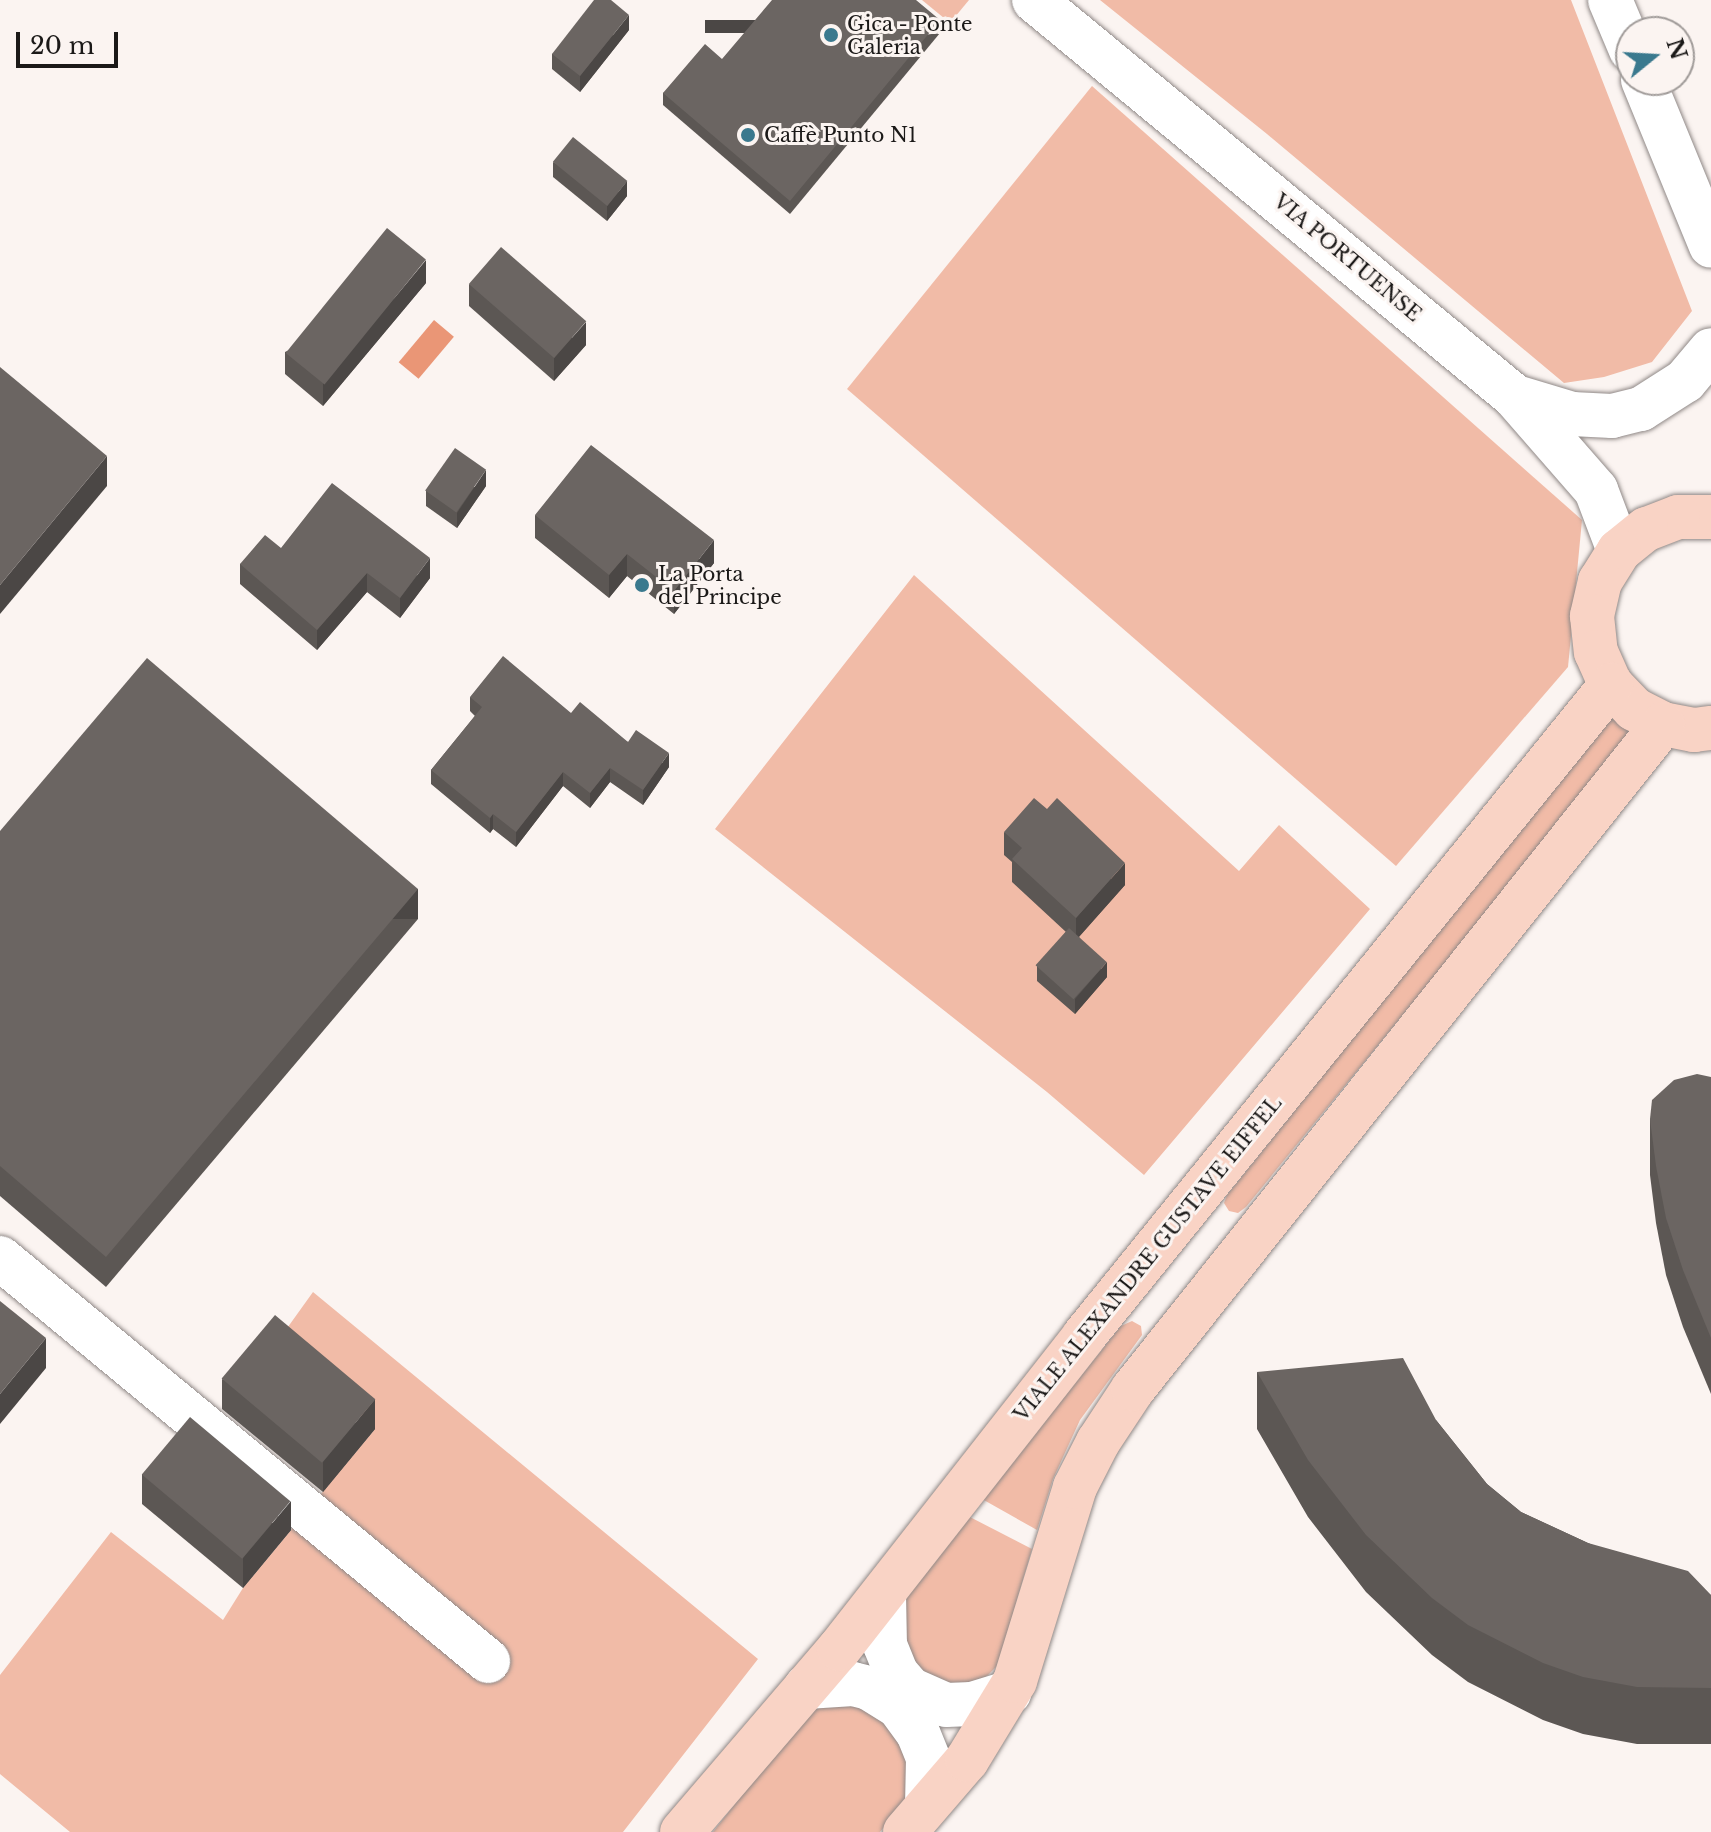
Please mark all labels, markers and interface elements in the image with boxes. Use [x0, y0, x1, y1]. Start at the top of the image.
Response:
place label: Gica - Ponte Galeria [847, 12, 973, 59]
scale bar [20, 16, 122, 66]
north arrow [1615, 16, 1695, 96]
marker: Gica - Ponte Galeria [822, 26, 840, 44]
text: 20 m [30, 31, 95, 60]
text: N [1660, 35, 1692, 63]
place label: Caffè Punto N1 [764, 123, 917, 147]
marker: Caffè Punto N1 [739, 126, 757, 144]
street label: VIA PORTUENSE [1268, 189, 1426, 327]
place label: La Porta del Principe [658, 562, 782, 609]
marker: La Porta del Principe [633, 576, 651, 594]
street label: VIALE ALEXANDRE GUSTAVE EIFFEL [1009, 1091, 1287, 1427]

